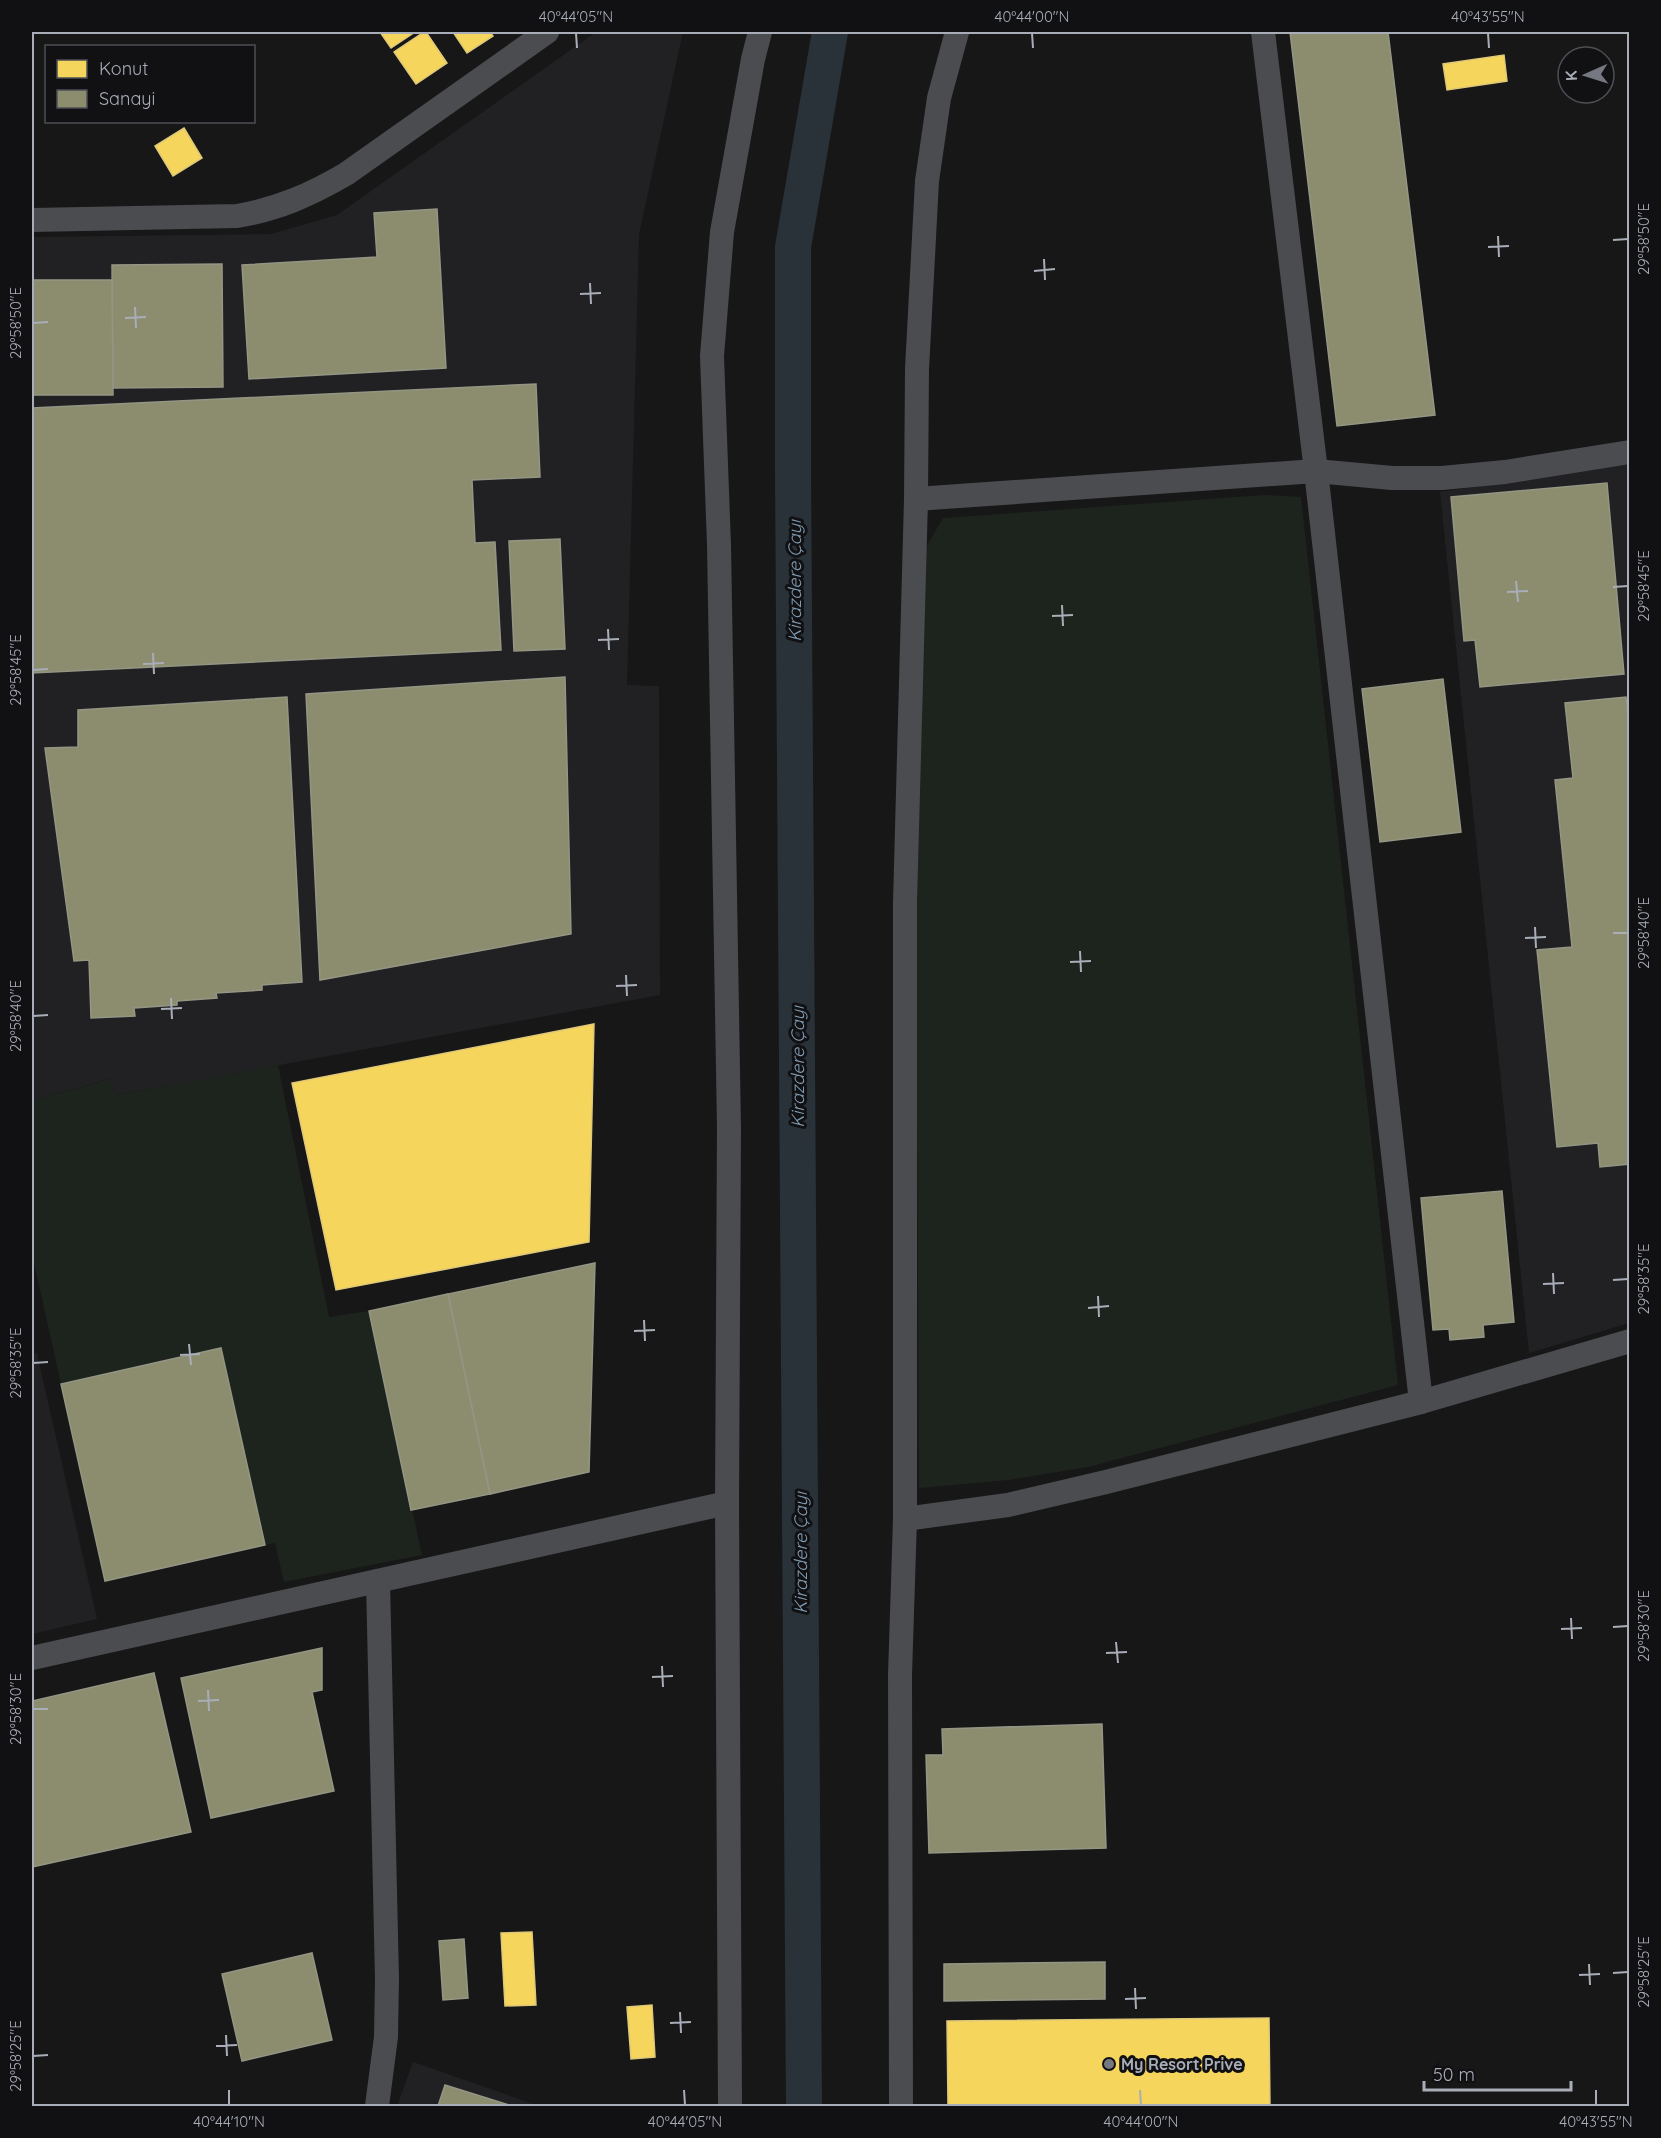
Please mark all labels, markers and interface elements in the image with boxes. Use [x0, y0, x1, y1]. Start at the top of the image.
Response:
text: 40°44'05"N [539, 7, 613, 26]
text: 40°44'00"N [994, 7, 1070, 26]
text: 40°43'55"N [1451, 7, 1525, 26]
legend [45, 45, 255, 123]
north arrow [1556, 45, 1616, 105]
text: Konut [99, 57, 148, 80]
text: K [1561, 70, 1581, 82]
text: Sanayi [99, 87, 155, 110]
text: 29°58'50"E [1634, 203, 1653, 275]
text: 29°58'50"E [6, 287, 25, 359]
water label: Kirazdere Çayı [783, 519, 806, 642]
text: 29°58'45"E [1634, 550, 1653, 622]
text: 29°58'45"E [6, 634, 25, 706]
text: 29°58'40"E [1634, 897, 1653, 969]
text: 29°58'40"E [6, 980, 25, 1052]
water label: Kirazdere Çayı [786, 1005, 809, 1128]
text: 29°58'35"E [1634, 1243, 1653, 1315]
text: 29°58'35"E [6, 1327, 25, 1399]
water label: Kirazdere Çayı [789, 1491, 812, 1614]
text: 29°58'30"E [1634, 1590, 1653, 1662]
text: 29°58'30"E [6, 1673, 25, 1745]
text: 29°58'25"E [1634, 1936, 1653, 2008]
text: 29°58'25"E [6, 2020, 25, 2092]
place label: My Resort Prive [1121, 2054, 1243, 2074]
scale bar [1424, 2054, 1571, 2092]
marker: My Resort Prive [1102, 2057, 1116, 2071]
text: 50 m [1433, 2063, 1475, 2086]
text: 40°44'10"N [193, 2112, 265, 2131]
text: 40°44'05"N [648, 2112, 722, 2131]
text: 40°44'00"N [1103, 2112, 1179, 2131]
text: 40°43'55"N [1559, 2112, 1633, 2131]

